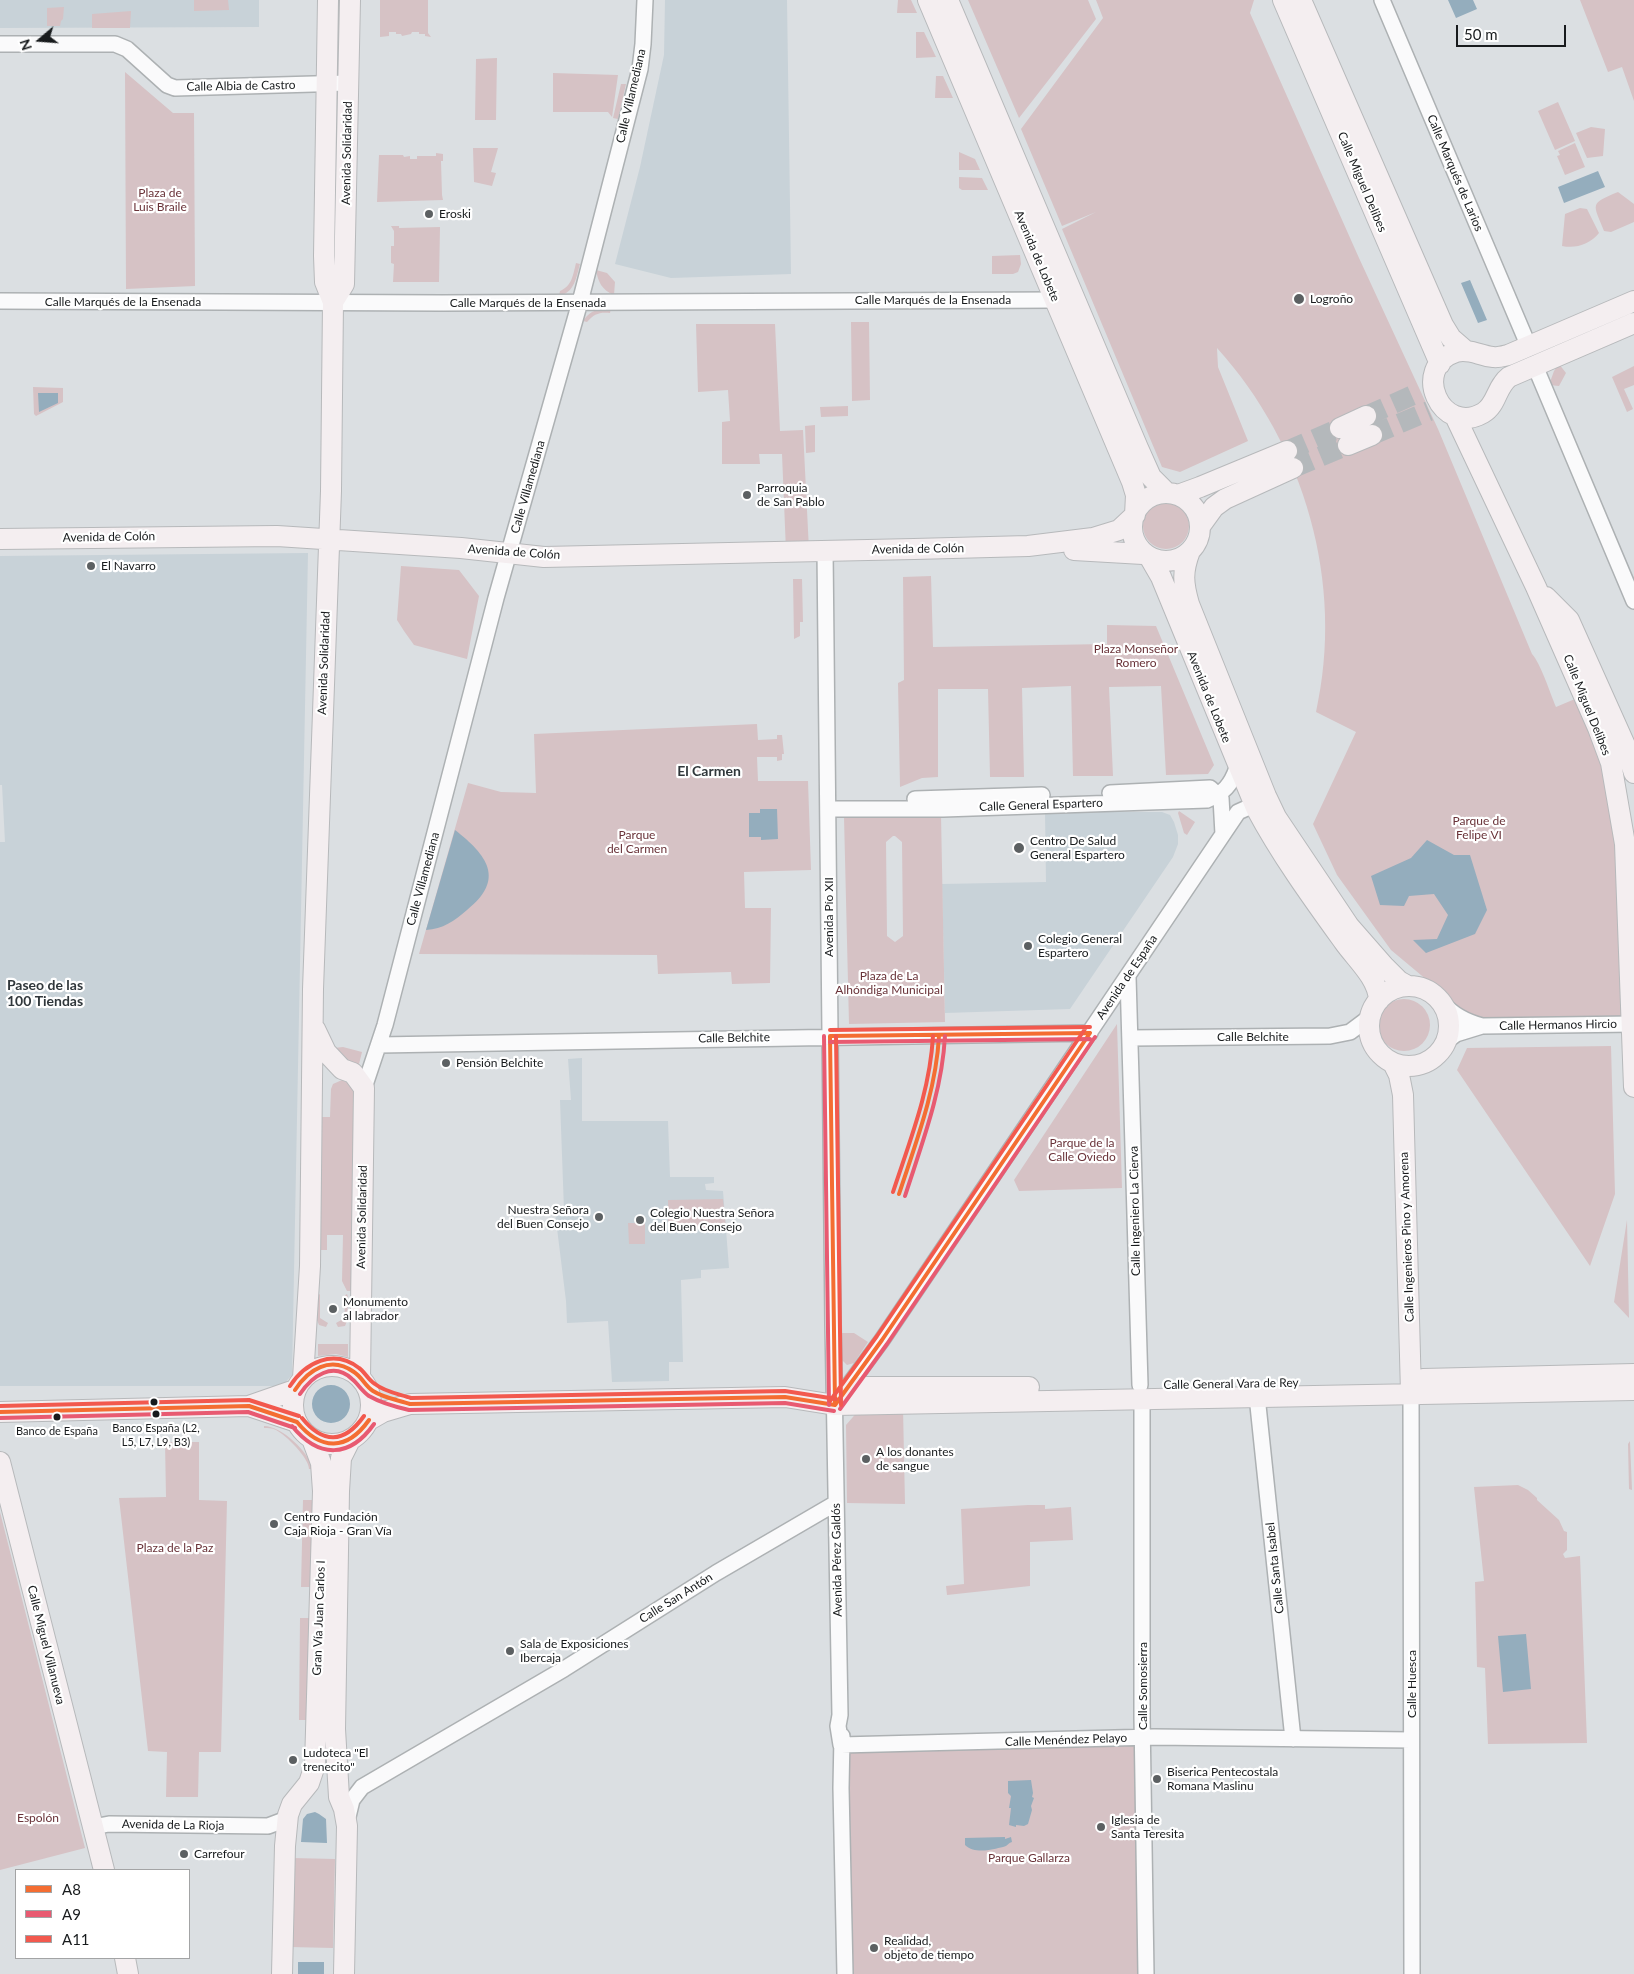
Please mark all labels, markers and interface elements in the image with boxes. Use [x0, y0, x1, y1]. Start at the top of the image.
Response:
north arrow [15, 15, 65, 65]
scale bar [1459, 15, 1569, 47]
text: 50 m [1464, 25, 1498, 43]
text: N [16, 37, 35, 53]
street label: Calle Villamediana [613, 48, 649, 144]
street label: Calle Albia de Castro [186, 78, 296, 94]
street label: Avenida Solidaridad [339, 101, 355, 205]
street label: Calle Marqués de Larios [1424, 112, 1486, 234]
street label: Calle Miguel Delibes [1334, 130, 1390, 234]
park label: Plaza de Luis Braile [133, 186, 187, 214]
place label: Eroski [439, 207, 471, 221]
marker: Eroski [423, 208, 435, 220]
street label: Avenida de Lobete [1011, 208, 1063, 304]
marker: Logroño [1292, 292, 1306, 306]
place label: Logroño [1310, 292, 1353, 306]
street label: Calle Marqués de la Ensenada [855, 293, 1011, 307]
street label: Calle Marqués de la Ensenada [45, 295, 201, 309]
street label: Calle Marqués de la Ensenada [450, 296, 606, 310]
street label: Calle Villamediana [508, 439, 548, 535]
place label: Parroquia de San Pablo [757, 481, 825, 509]
marker: Parroquia de San Pablo [741, 489, 753, 501]
street label: Avenida de Colón [63, 529, 155, 545]
street label: Avenida de Colón [872, 541, 964, 557]
street label: Avenida de Colón [467, 542, 561, 562]
place label: El Navarro [101, 559, 156, 573]
marker: El Navarro [85, 560, 97, 572]
street label: Avenida Solidaridad [315, 611, 333, 715]
park label: Plaza Monseñor Romero [1094, 642, 1178, 670]
street label: Avenida de Lobete [1184, 649, 1234, 745]
street label: Calle Miguel Delibes [1560, 652, 1614, 758]
district label: El Carmen [677, 763, 741, 779]
street label: Calle General Espartero [979, 796, 1103, 814]
park label: Parque de Felipe VI [1453, 814, 1505, 842]
park label: Parque del Carmen [607, 828, 667, 856]
street label: Calle Villamediana [404, 831, 442, 927]
place label: Centro De Salud General Espartero [1030, 834, 1125, 862]
marker: Centro De Salud General Espartero [1012, 841, 1026, 855]
street label: Avenida Pío XII [822, 877, 836, 957]
place label: Colegio General Espartero [1038, 932, 1122, 960]
street label: Avenida de España [1093, 932, 1161, 1022]
marker: Colegio General Espartero [1022, 940, 1034, 952]
park label: Plaza de La Alhóndiga Municipal [835, 969, 943, 997]
district label: Paseo de las 100 Tiendas [7, 977, 83, 1010]
street label: Calle Hermanos Hircio [1499, 1017, 1617, 1033]
street label: Calle Belchite [698, 1030, 770, 1046]
street label: Calle Belchite [1217, 1030, 1289, 1044]
place label: Pensión Belchite [456, 1056, 543, 1070]
marker: Pensión Belchite [440, 1057, 452, 1069]
park label: Parque de la Calle Oviedo [1048, 1136, 1116, 1164]
street label: Calle Ingeniero La Cierva [1127, 1146, 1143, 1276]
street label: Calle Ingenieros Pino y Amorena [1397, 1152, 1417, 1322]
street label: Avenida Solidaridad [354, 1165, 370, 1269]
place label: Nuestra Señora del Buen Consejo [497, 1203, 589, 1231]
place label: Colegio Nuestra Señora del Buen Consejo [650, 1206, 774, 1234]
marker: Nuestra Señora del Buen Consejo [593, 1211, 605, 1223]
marker: Colegio Nuestra Señora del Buen Consejo [634, 1214, 646, 1226]
place label: Monumento al labrador [343, 1295, 408, 1323]
marker: Monumento al labrador [327, 1303, 339, 1315]
street label: Calle General Vara de Rey [1163, 1376, 1299, 1392]
unlabelled marker [149, 1397, 159, 1407]
marker: Banco España (L2, L5, L7, L9, B3) [151, 1409, 161, 1419]
marker: Banco de España [52, 1412, 62, 1422]
place label: Banco España (L2, L5, L7, L9, B3) [112, 1421, 200, 1447]
place label: Banco de España [16, 1424, 98, 1438]
place label: A los donantes de sangue [876, 1445, 954, 1473]
marker: A los donantes de sangue [860, 1453, 872, 1465]
street label: Avenida Pérez Galdós [829, 1503, 845, 1617]
place label: Centro Fundación Caja Rioja - Gran Vía [284, 1510, 392, 1538]
marker: Centro Fundación Caja Rioja - Gran Vía [268, 1518, 280, 1530]
street label: Calle Santa Isabel [1263, 1522, 1287, 1614]
park label: Plaza de la Paz [137, 1541, 213, 1555]
street label: Gran Vía Juan Carlos I [310, 1560, 328, 1676]
street label: Calle San Antón [637, 1570, 715, 1626]
street label: Calle Miguel Villanueva [24, 1584, 68, 1706]
place label: Sala de Exposiciones Ibercaja [520, 1637, 629, 1665]
street label: Calle Somosierra [1136, 1642, 1150, 1730]
marker: Sala de Exposiciones Ibercaja [504, 1645, 516, 1657]
street label: Calle Huesca [1405, 1650, 1419, 1718]
street label: Calle Menéndez Pelayo [1005, 1731, 1127, 1749]
place label: Ludoteca "El trenecito" [303, 1746, 368, 1774]
marker: Ludoteca "El trenecito" [287, 1754, 299, 1766]
place label: Biserica Pentecostala Romana Maslinu [1167, 1765, 1278, 1793]
marker: Biserica Pentecostala Romana Maslinu [1151, 1773, 1163, 1785]
park label: Espolón [17, 1811, 59, 1825]
place label: Iglesia de Santa Teresita [1111, 1813, 1184, 1841]
street label: Avenida de La Rioja [122, 1817, 224, 1833]
marker: Iglesia de Santa Teresita [1095, 1821, 1107, 1833]
place label: Carrefour [194, 1847, 245, 1861]
marker: Carrefour [178, 1848, 190, 1860]
park label: Parque Gallarza [988, 1851, 1070, 1865]
legend [15, 1869, 190, 1959]
text: A8 [62, 1880, 81, 1898]
text: A9 [62, 1905, 81, 1923]
text: A11 [62, 1930, 90, 1948]
place label: Realidad, objeto de tiempo [884, 1934, 974, 1962]
marker: Realidad, objeto de tiempo [868, 1942, 880, 1954]

